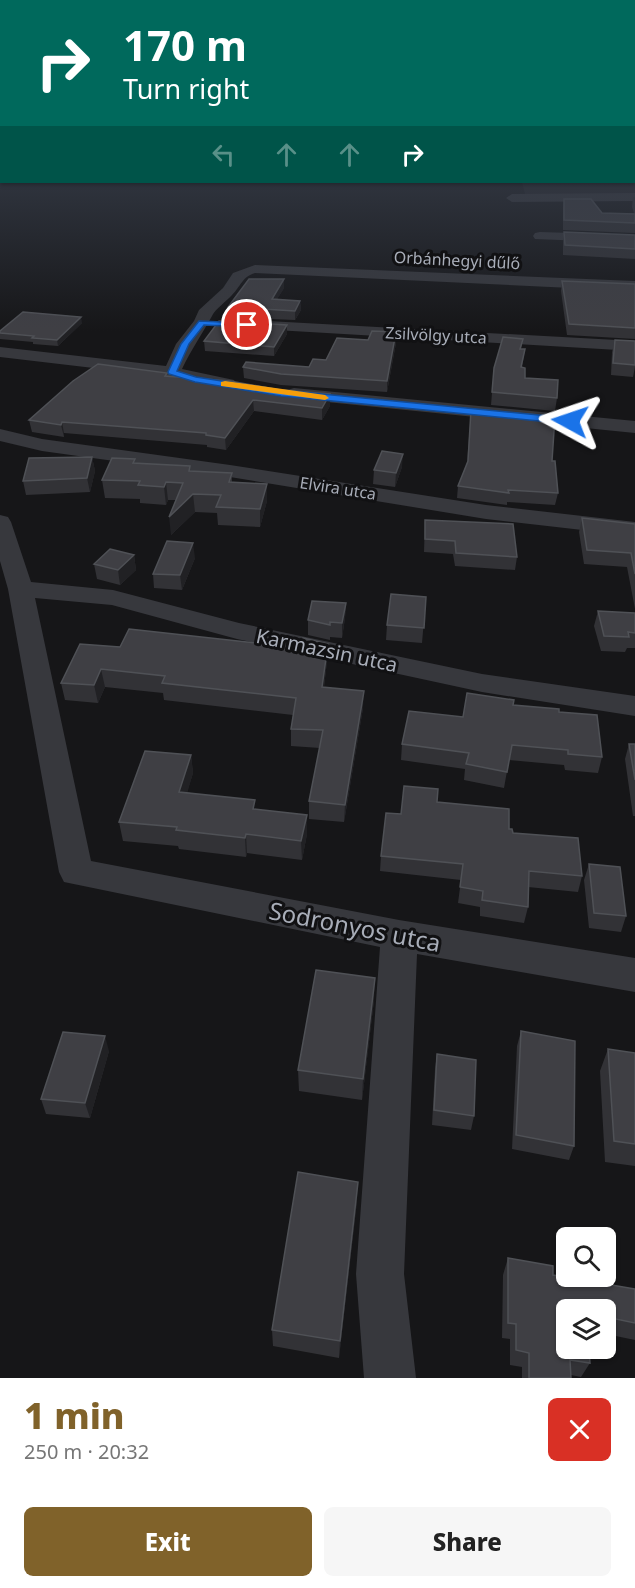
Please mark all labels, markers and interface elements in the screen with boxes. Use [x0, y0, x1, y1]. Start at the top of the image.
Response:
text: 170 m [123, 16, 247, 73]
icon: right [24, 24, 102, 102]
text: Turn right [123, 70, 249, 107]
icon: left [207, 138, 240, 171]
icon: ahead [270, 138, 303, 171]
icon: ahead [333, 138, 366, 171]
icon: right [396, 138, 429, 171]
street label: Orbánhegyi dűlő [393, 246, 521, 274]
pin [221, 299, 272, 350]
icon: arrive [230, 308, 263, 341]
street label: Zsilvölgy utca [385, 321, 487, 349]
position arrow [538, 389, 602, 453]
street label: Elvira utca [298, 471, 378, 505]
street label: Karmazsin utca [254, 622, 400, 678]
street label: Sodronyos utca [266, 893, 444, 959]
map controls [556, 1227, 616, 1359]
button: search [556, 1227, 616, 1287]
button: layers [556, 1299, 616, 1359]
text: 1 min [24, 1391, 125, 1440]
button: close [548, 1398, 611, 1461]
text: 250 m · 20:32 [24, 1438, 149, 1465]
button: Exit [24, 1507, 312, 1576]
button: Share [324, 1507, 611, 1576]

